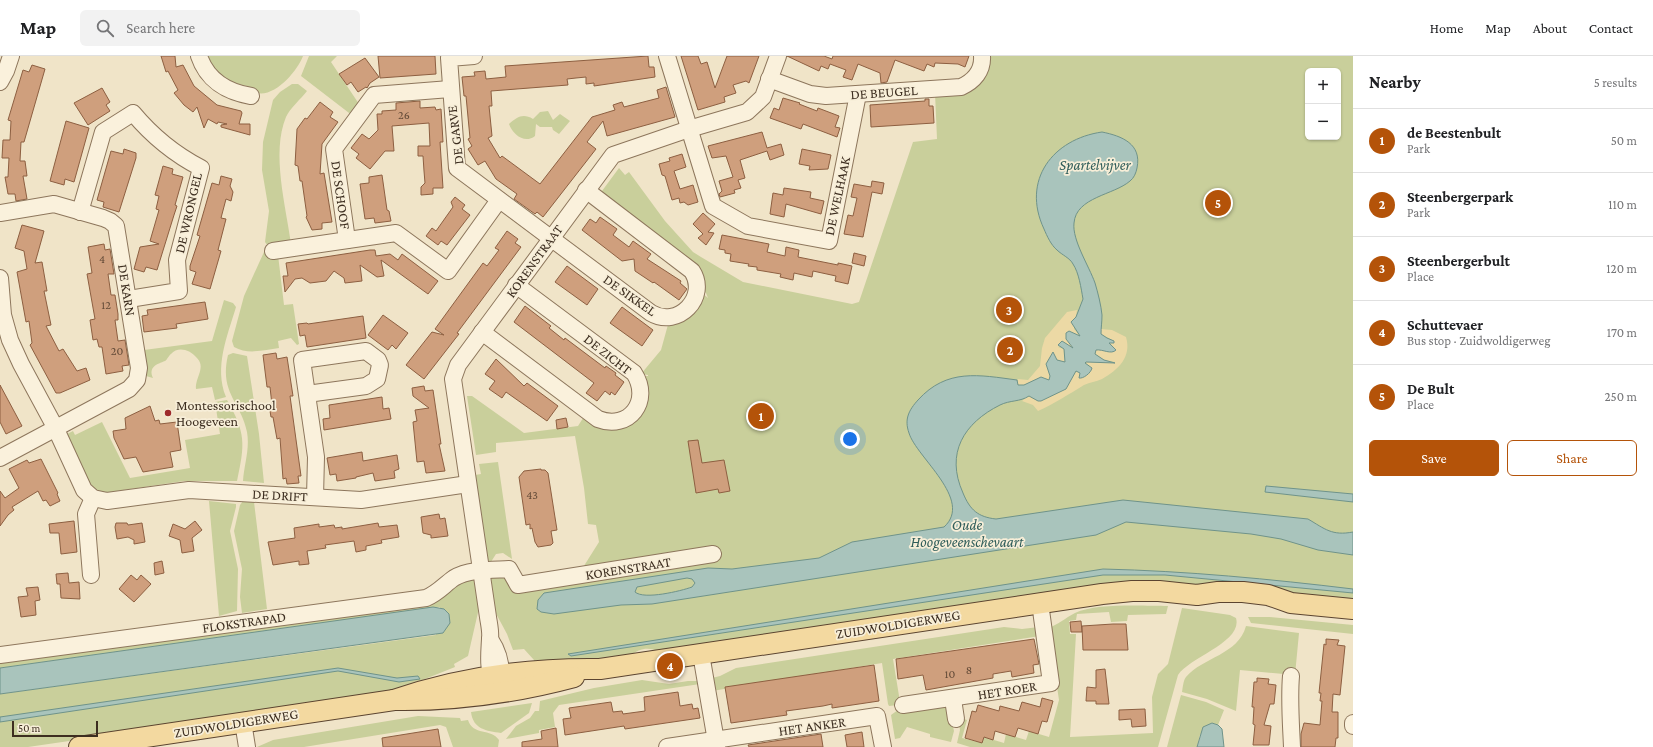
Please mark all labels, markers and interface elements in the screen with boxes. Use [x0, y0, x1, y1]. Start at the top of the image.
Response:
search box [80, 10, 360, 46]
text: Map [20, 17, 56, 38]
icon: search [94, 17, 116, 39]
text: Search here [126, 20, 195, 36]
text: Home [1430, 20, 1463, 36]
text: Map [1485, 20, 1511, 36]
text: About [1533, 20, 1567, 36]
text: Contact [1589, 20, 1633, 36]
map controls [1305, 68, 1341, 140]
button: + [1305, 68, 1341, 104]
text: Nearby [1369, 73, 1421, 92]
text: 5 results [1594, 75, 1637, 90]
street label: DE BEUGEL [850, 82, 918, 102]
street label: DE GARVE [443, 104, 467, 165]
button: − [1305, 104, 1341, 140]
house number: 26 [398, 108, 410, 122]
text: de Beestenbult [1407, 125, 1501, 141]
text: 1 [1380, 133, 1384, 148]
text: 50 m [1611, 133, 1637, 148]
text: Park [1407, 141, 1430, 156]
street label: DE WELHAAK [821, 154, 853, 237]
water label: Spartelvijver [1059, 157, 1131, 174]
street label: DE SCHOOF [328, 160, 354, 230]
street label: DE WRONGEL [171, 171, 205, 255]
pin: 5 [1205, 188, 1231, 218]
text: Steenbergerpark [1407, 189, 1513, 205]
text: 2 [1379, 197, 1385, 212]
text: 110 m [1608, 197, 1637, 212]
text: Park [1407, 205, 1430, 220]
street label: KORENSTRAAT [502, 221, 566, 301]
house number: 4 [99, 252, 105, 266]
text: Steenbergerbult [1407, 253, 1510, 269]
text: 3 [1379, 261, 1385, 276]
text: 120 m [1606, 261, 1637, 276]
street label: DE KARN [115, 263, 139, 317]
text: Place [1407, 269, 1434, 284]
street label: DE SIKKEL [600, 271, 660, 319]
pin: 3 [996, 295, 1022, 325]
house number: 12 [101, 298, 111, 312]
text: Schuttevaer [1407, 317, 1483, 333]
text: 4 [1378, 325, 1386, 340]
text: 170 m [1607, 325, 1637, 340]
street label: DE ZICHT [581, 330, 635, 378]
text: Bus stop · Zuidwoldigerweg [1407, 333, 1550, 348]
pin: 2 [997, 335, 1023, 365]
house number: 20 [111, 344, 123, 358]
text: De Bult [1407, 381, 1454, 397]
text: 5 [1379, 389, 1385, 404]
text: 250 m [1604, 389, 1637, 404]
place label: Montessorischool Hoogeveen [176, 397, 276, 429]
text: Place [1407, 397, 1434, 412]
pin: 1 [748, 401, 774, 431]
marker: Montessorischool Hoogeveen [163, 408, 173, 418]
your location [840, 429, 860, 449]
button: Save [1369, 440, 1499, 476]
button: Share [1507, 440, 1637, 476]
street label: DE DRIFT [252, 486, 308, 504]
house number: 43 [526, 488, 538, 502]
water label: Oude Hoogeveenschevaart [911, 517, 1024, 551]
street label: KORENSTRAAT [584, 553, 672, 583]
street label: ZUIDWOLDIGERWEG [835, 606, 961, 642]
street label: FLOKSTRAPAD [201, 608, 287, 636]
pin: 4 [657, 651, 683, 681]
house number: 8 [966, 663, 972, 677]
house number: 10 [945, 667, 956, 681]
street label: HET ROER [976, 677, 1038, 703]
street label: ZUIDWOLDIGERWEG [173, 705, 299, 741]
street label: HET ANKER [777, 713, 847, 739]
scale bar [12, 719, 98, 738]
text: 50 m [18, 722, 40, 734]

